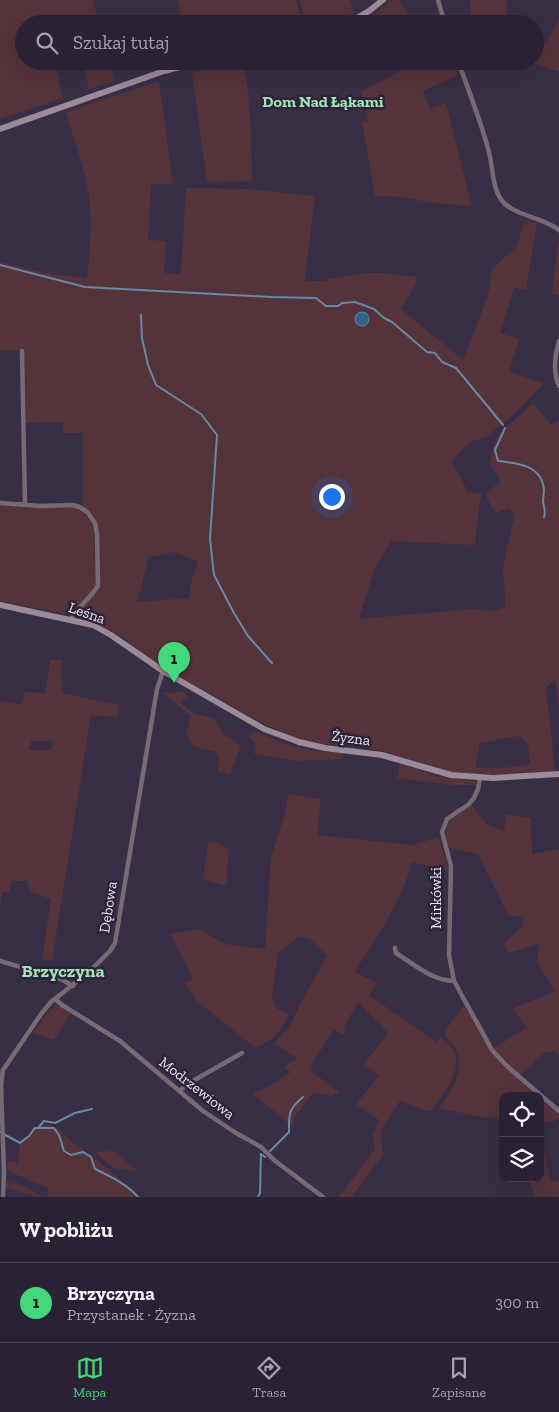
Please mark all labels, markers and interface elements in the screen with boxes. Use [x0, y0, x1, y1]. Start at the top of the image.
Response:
search box [15, 15, 544, 70]
icon: search [33, 29, 61, 57]
text: Szukaj tutaj [73, 31, 169, 54]
district label: Dom Nad Łąkami [262, 92, 384, 111]
your location [319, 484, 345, 510]
street label: Leśna [66, 598, 108, 628]
pin: 1 [158, 642, 190, 683]
street label: Żyzna [331, 727, 371, 749]
street label: Mirkówki [427, 867, 445, 929]
street label: Dębowa [95, 880, 121, 934]
district label: Brzyczyna [21, 960, 105, 982]
street label: Modrzewiowa [156, 1053, 238, 1123]
map controls [499, 1092, 544, 1182]
button: locate [499, 1092, 544, 1137]
button: layers [499, 1137, 544, 1182]
text: W pobliżu [20, 1217, 113, 1242]
text: Brzyczyna [67, 1282, 155, 1305]
text: 1 [33, 1293, 39, 1312]
text: 300 m [495, 1293, 539, 1312]
text: Przystanek · Żyzna [67, 1305, 196, 1324]
tab: Mapa [73, 1354, 106, 1401]
tab: Trasa [252, 1354, 286, 1401]
tab: Zapisane [432, 1354, 486, 1401]

